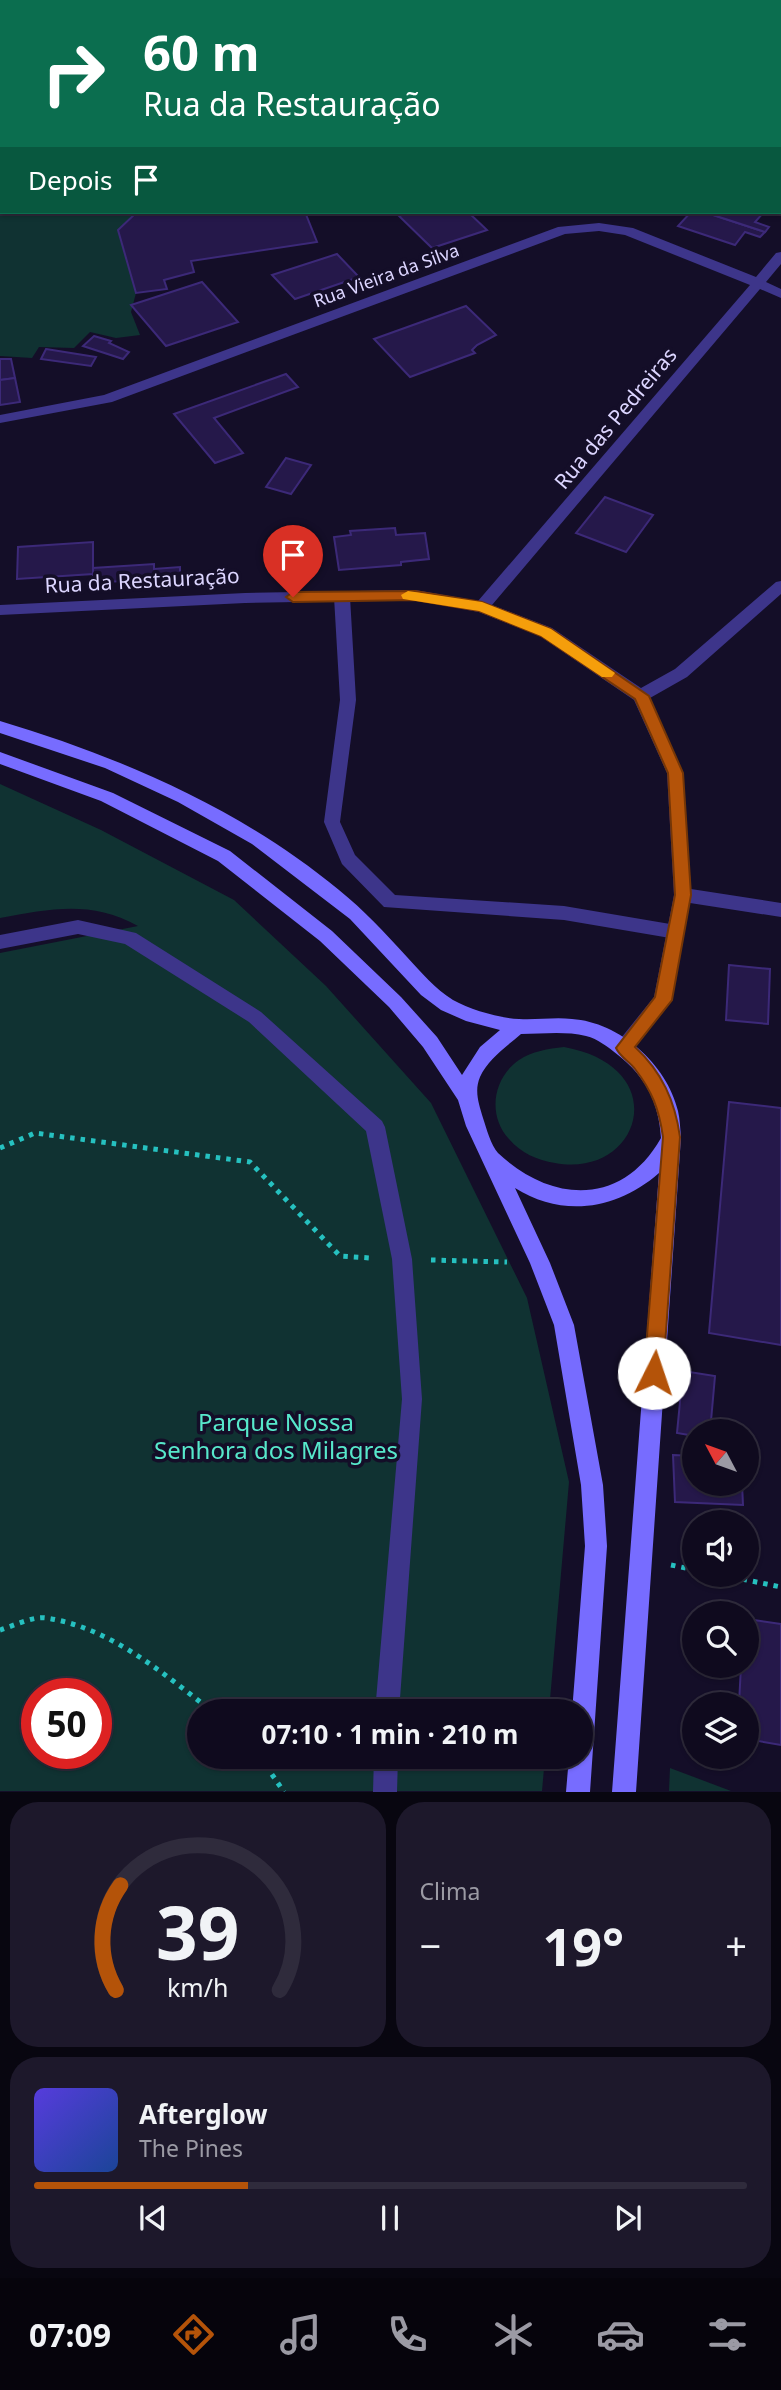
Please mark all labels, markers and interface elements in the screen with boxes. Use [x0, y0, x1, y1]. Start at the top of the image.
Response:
text: 60 m [143, 19, 260, 85]
icon: right [28, 28, 119, 119]
text: Rua da Restauração [143, 82, 441, 125]
icon: arrive [127, 161, 165, 199]
text: Depois [28, 162, 113, 198]
street label: Rua Vieira da Silva [310, 237, 462, 313]
street label: Rua das Pedreiras [548, 341, 682, 495]
pin [263, 525, 323, 597]
icon: arrive [274, 536, 312, 574]
street label: Rua da Restauração [44, 561, 240, 599]
position arrow [617, 1336, 691, 1410]
park label: Parque Nossa Senhora dos Milagres [154, 1405, 398, 1466]
north arrow [682, 1419, 760, 1496]
map controls [682, 1419, 759, 1769]
button: sound [682, 1510, 759, 1587]
button: search [682, 1601, 759, 1678]
speed limit sign: 50 [21, 1678, 112, 1769]
button: layers [682, 1692, 759, 1769]
text: 07:10 · 1 min · 210 m [262, 1716, 518, 1752]
text: Clima [420, 1875, 480, 1907]
text: 39 [156, 1883, 239, 1982]
text: 19° [542, 1910, 624, 1981]
text: − [420, 1919, 441, 1971]
text: + [725, 1919, 747, 1971]
text: km/h [167, 1970, 229, 2004]
text: Afterglow [139, 2096, 267, 2132]
text: The Pines [139, 2132, 243, 2164]
icon: previous [134, 2199, 172, 2237]
icon: pause [371, 2199, 409, 2237]
icon: next [609, 2199, 647, 2237]
icon: directions [169, 2310, 218, 2359]
icon: music [276, 2310, 325, 2359]
icon: phone [383, 2310, 432, 2359]
icon: climate [489, 2310, 538, 2359]
icon: car [596, 2310, 645, 2359]
icon: filters [703, 2310, 752, 2359]
text: 07:09 [29, 2313, 111, 2356]

